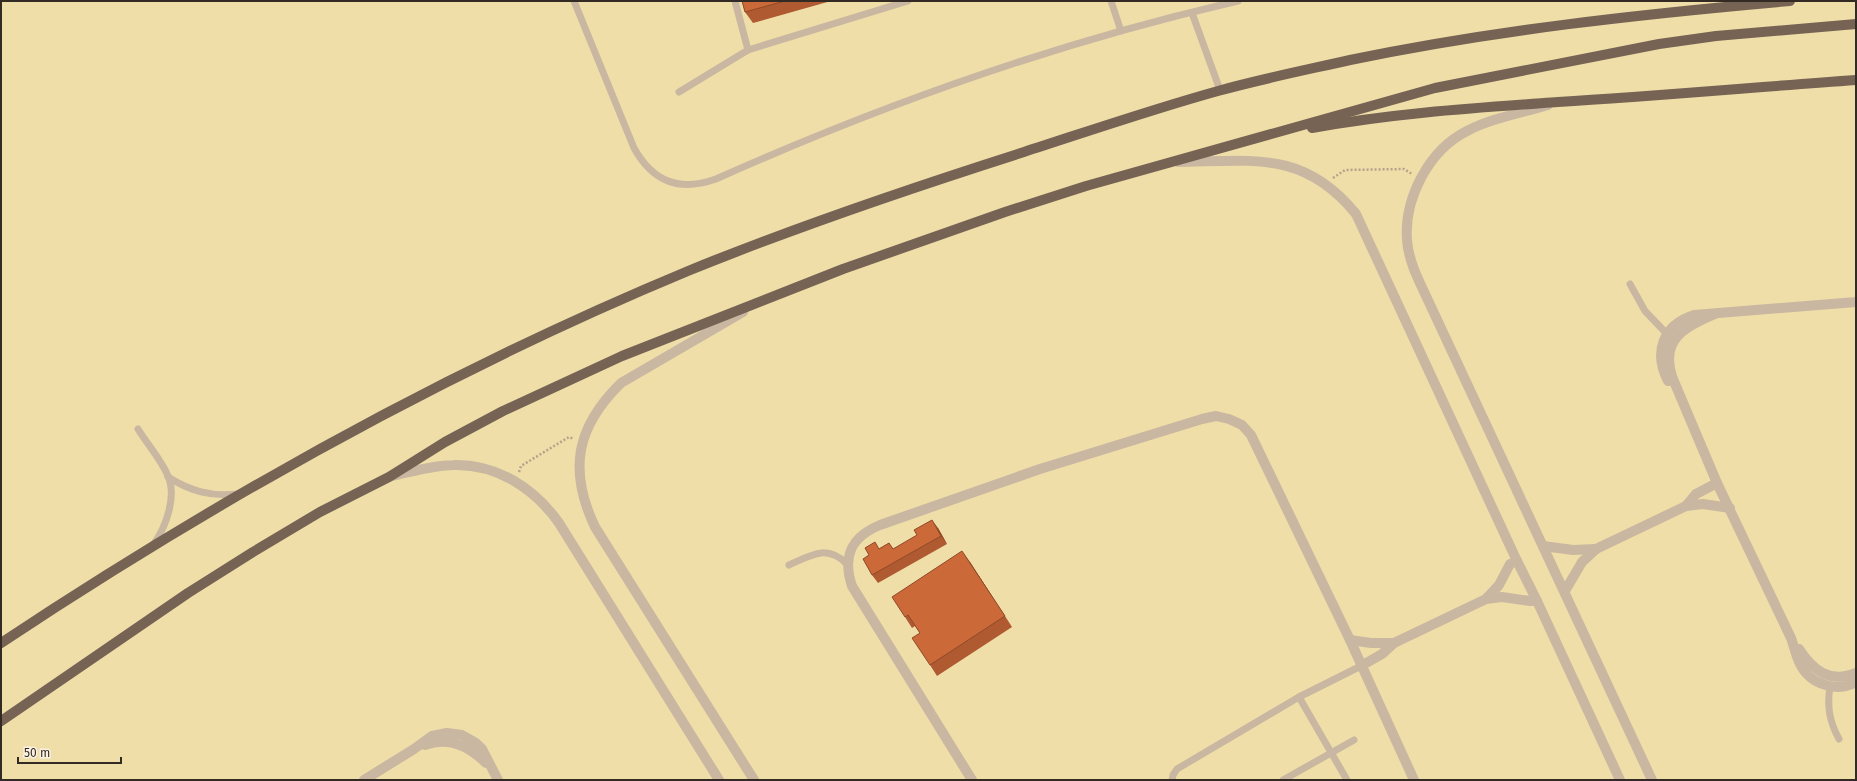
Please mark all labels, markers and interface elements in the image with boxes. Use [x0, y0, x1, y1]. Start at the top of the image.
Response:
scale bar [18, 739, 121, 765]
text: 50 m [24, 746, 50, 760]

